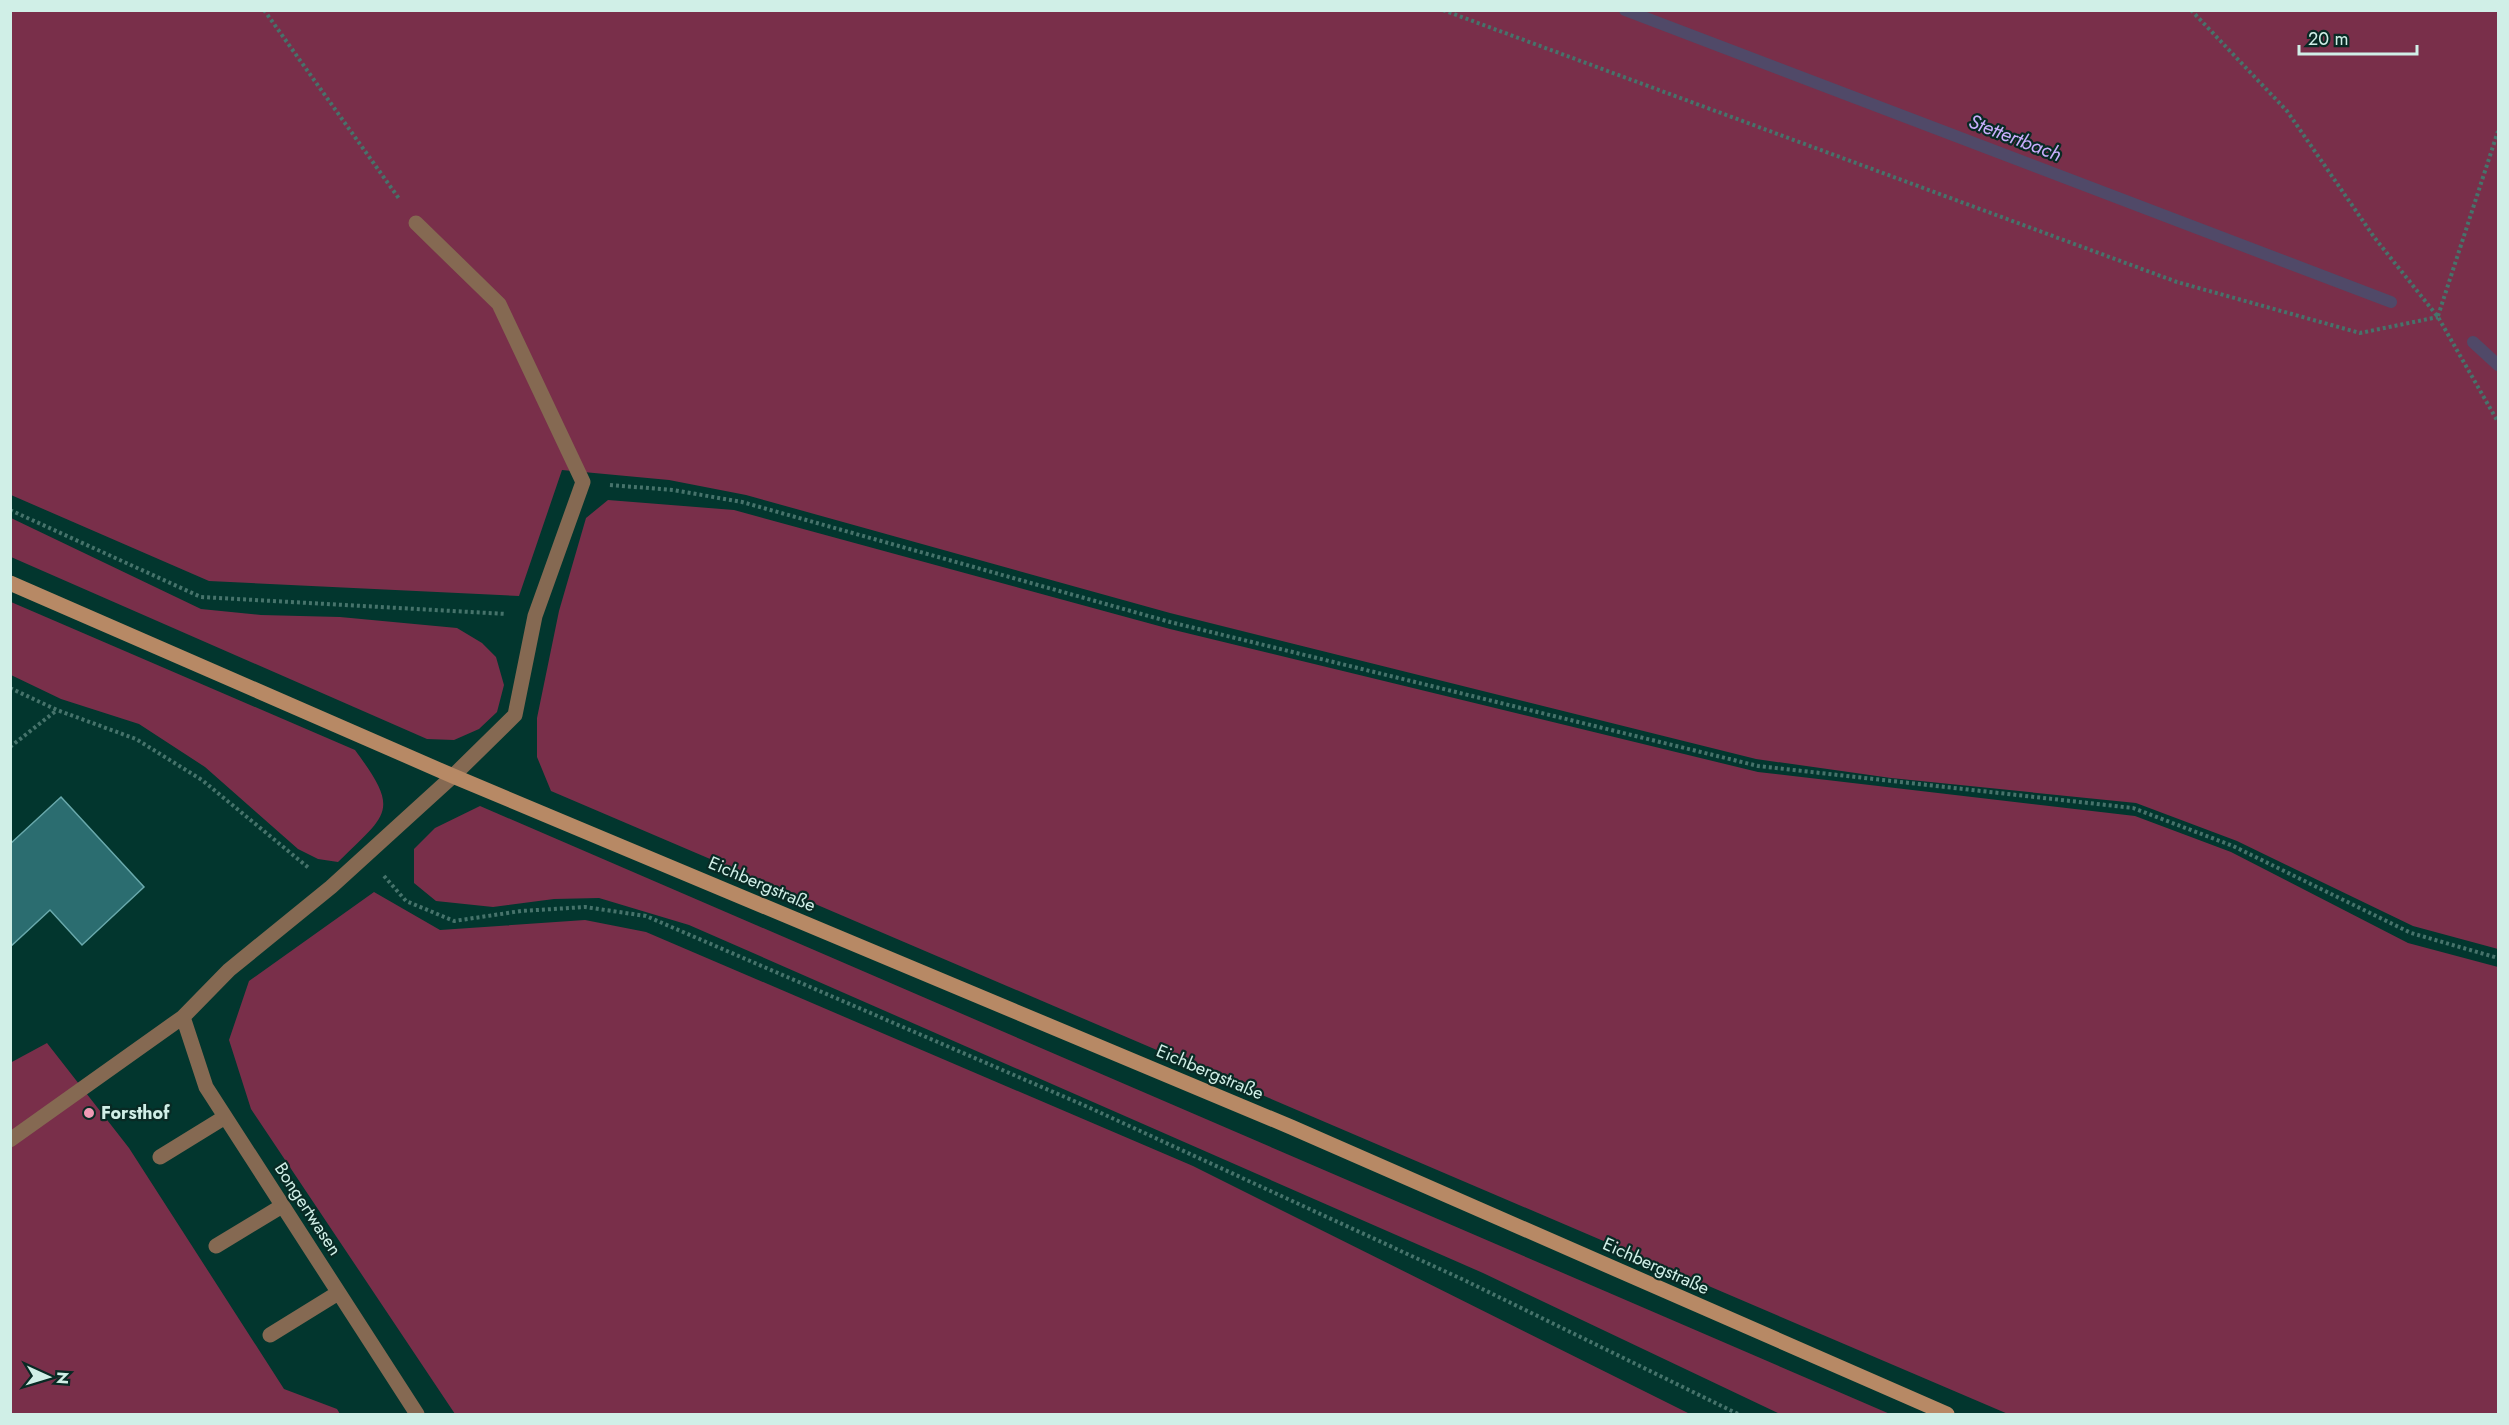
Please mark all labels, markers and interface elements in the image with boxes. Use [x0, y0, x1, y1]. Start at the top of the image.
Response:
scale bar [2299, 18, 2418, 56]
text: 20 m [2308, 26, 2348, 52]
water label: Stettertbach [1964, 107, 2066, 169]
street label: Eichbergstraße [704, 850, 820, 918]
street label: Eichbergstraße [1152, 1038, 1268, 1106]
place label: Forsthof [101, 1100, 170, 1126]
marker: Forsthof [82, 1106, 96, 1120]
street label: Bongertwasen [268, 1157, 348, 1261]
street label: Eichbergstraße [1599, 1231, 1713, 1301]
north arrow [18, 1347, 78, 1407]
text: N [51, 1371, 74, 1385]

